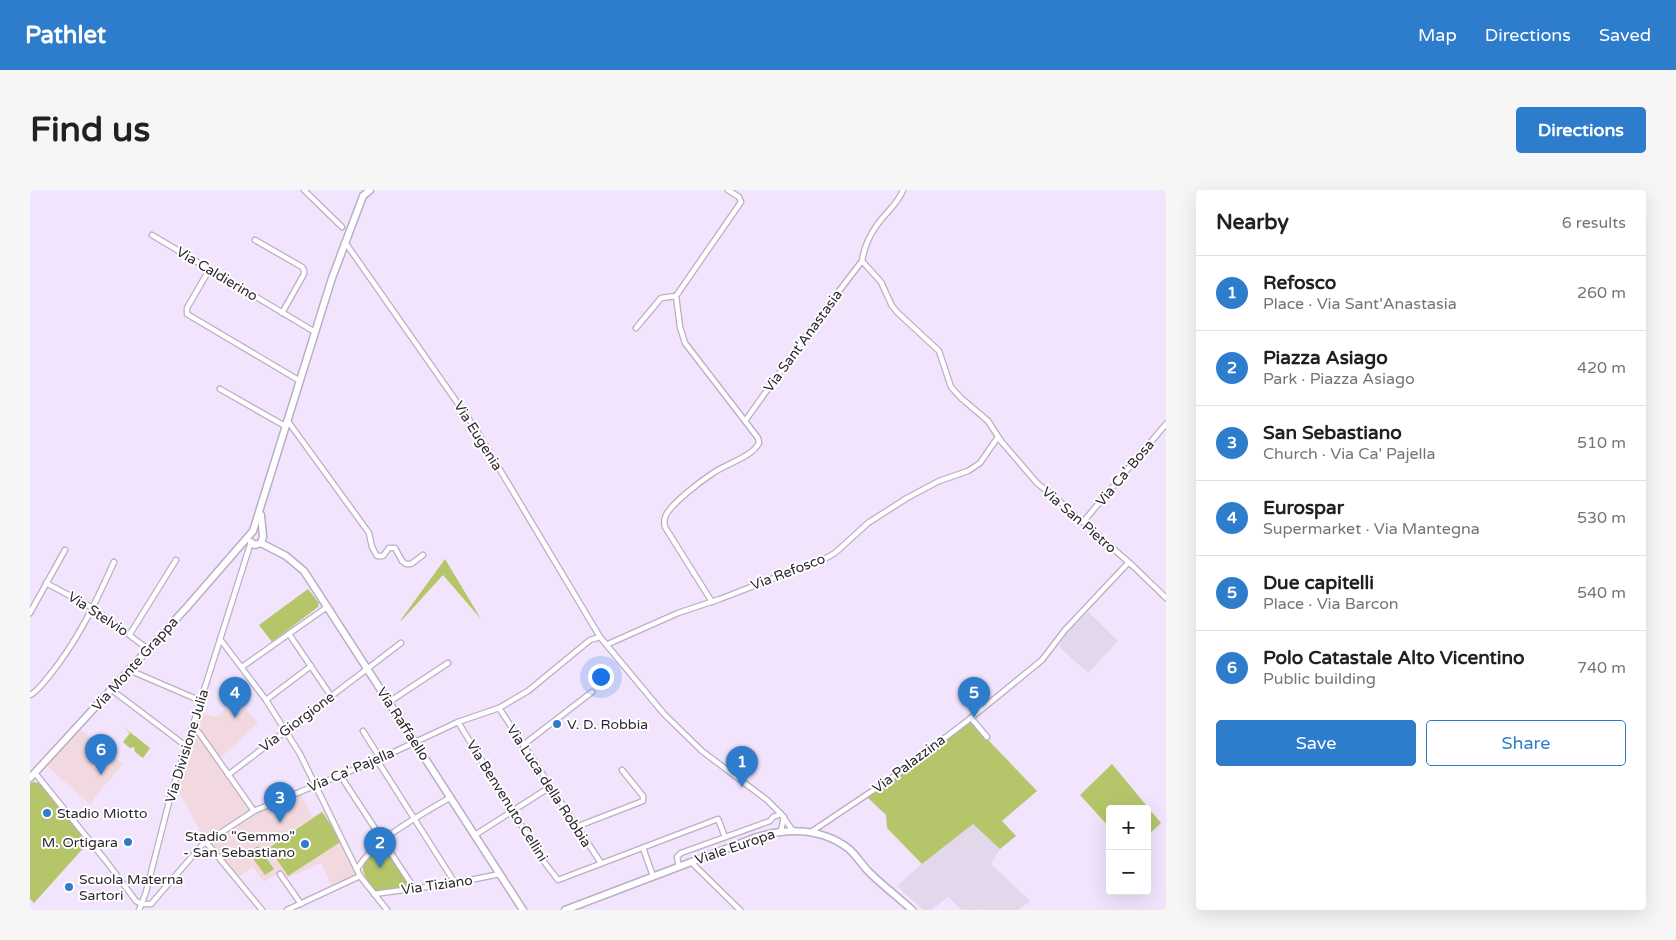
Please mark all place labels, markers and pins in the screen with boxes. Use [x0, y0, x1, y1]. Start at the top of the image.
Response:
pin: 4 [219, 677, 251, 718]
pin: 5 [958, 677, 990, 718]
place label: V. D. Robbia [567, 716, 648, 733]
marker: V. D. Robbia [551, 718, 563, 730]
pin: 6 [85, 734, 117, 775]
pin: 1 [726, 746, 758, 787]
pin: 3 [264, 782, 296, 823]
place label: Stadio Miotto [57, 805, 147, 822]
marker: Stadio Miotto [41, 807, 53, 819]
pin: 2 [364, 827, 396, 868]
place label: Stadio "Gemmo" - San Sebastiano [183, 828, 295, 861]
place label: M. Ortigara [42, 834, 118, 851]
marker: M. Ortigara [122, 836, 134, 848]
marker: Stadio "Gemmo" - San Sebastiano [299, 838, 311, 850]
place label: Scuola Materna Sartori [79, 871, 183, 904]
marker: Scuola Materna Sartori [63, 881, 75, 893]

